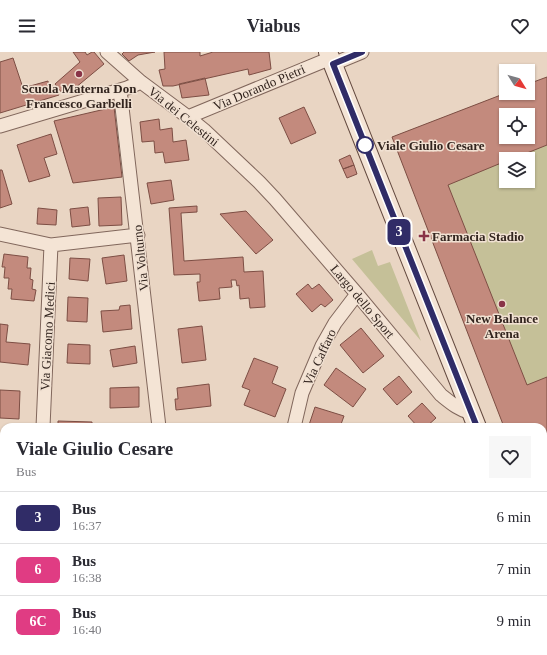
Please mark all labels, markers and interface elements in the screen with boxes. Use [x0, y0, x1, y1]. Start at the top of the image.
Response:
icon: menu [16, 15, 38, 37]
icon: heart [509, 15, 531, 37]
text: Viabus [247, 16, 300, 36]
street label: Via Dorando Pietri [211, 61, 308, 114]
north arrow [499, 64, 535, 100]
map controls [499, 64, 535, 188]
marker: Scuola Materna Don Francesco Garbelli [74, 69, 84, 79]
place label: Scuola Materna Don Francesco Garbelli [22, 81, 137, 111]
street label: Via dei Celestini [145, 83, 222, 150]
button: locate [499, 108, 535, 144]
marker: Viale Giulio Cesare [356, 136, 374, 154]
place label: Viale Giulio Cesare [377, 138, 485, 153]
button: layers [499, 152, 535, 188]
line badge: 3 [386, 219, 412, 245]
street label: Via Volturno [130, 224, 151, 292]
text: 3 [396, 224, 403, 239]
place label: Farmacia Stadio [432, 229, 524, 244]
marker: Farmacia Stadio [419, 231, 429, 241]
street label: Largo dello Sport [327, 261, 398, 341]
street label: Via Giacomo Medici [37, 281, 58, 391]
marker: New Balance Arena [497, 299, 507, 309]
place label: New Balance Arena [466, 311, 538, 341]
street label: Via Caffaro [300, 327, 339, 388]
button: heart [489, 436, 531, 478]
text: Viale Giulio Cesare [16, 438, 173, 459]
text: Bus [16, 464, 36, 479]
text: Bus [72, 501, 96, 517]
text: 6 min [496, 509, 531, 525]
text: 3 [35, 510, 42, 525]
text: 16:37 [72, 518, 102, 533]
text: Bus [72, 553, 96, 569]
text: 7 min [496, 561, 531, 577]
text: 6 [35, 562, 42, 577]
text: 16:38 [72, 570, 102, 585]
text: Bus [72, 605, 96, 621]
text: 9 min [496, 613, 531, 629]
text: 6C [29, 614, 47, 629]
text: 16:40 [72, 622, 102, 637]

